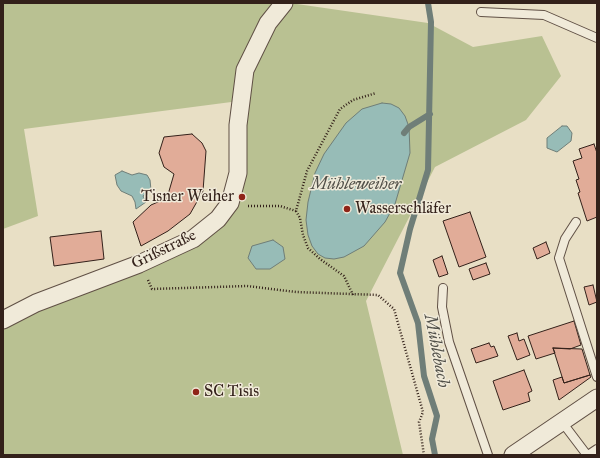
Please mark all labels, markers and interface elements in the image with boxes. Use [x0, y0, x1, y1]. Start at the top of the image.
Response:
water label: Mühleweiher [311, 175, 401, 195]
place label: Tisner Weiher [141, 187, 234, 207]
marker: Tisner Weiher [237, 192, 247, 202]
place label: Wasserschläfer [355, 199, 451, 219]
marker: Wasserschläfer [342, 204, 352, 214]
street label: Grißstraße [129, 226, 199, 274]
water label: Mühlebach [419, 313, 453, 389]
place label: SC Tisis [204, 382, 259, 402]
marker: SC Tisis [191, 387, 201, 397]

